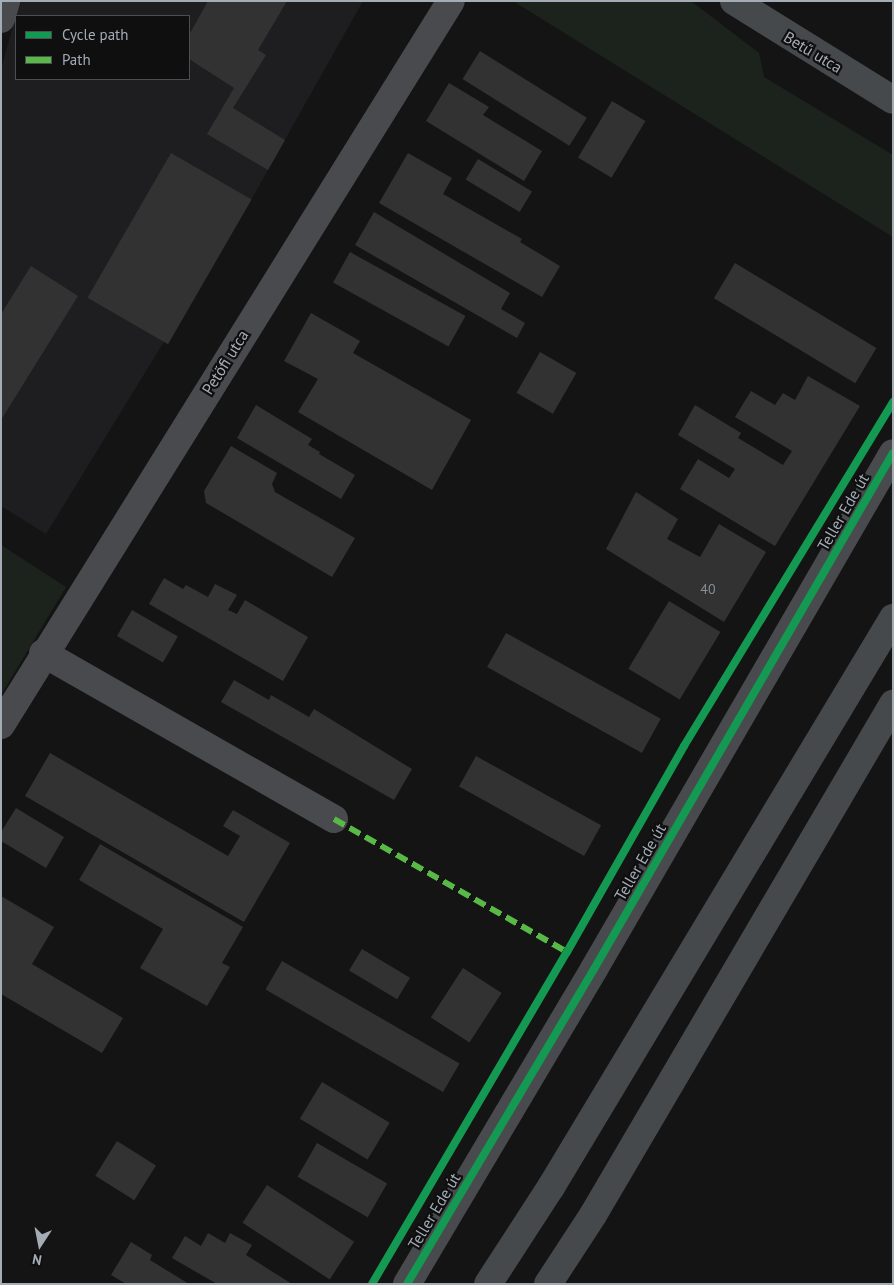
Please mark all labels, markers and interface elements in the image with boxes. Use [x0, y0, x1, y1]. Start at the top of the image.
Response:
legend [15, 15, 190, 80]
text: Cycle path [62, 25, 128, 44]
street label: Betű utca [780, 27, 846, 77]
text: Path [62, 50, 91, 69]
street label: Petőfi utca [198, 326, 252, 398]
street label: Teller Ede út [813, 470, 873, 554]
house number: 40 [700, 581, 716, 597]
street label: Teller Ede út [610, 820, 670, 904]
street label: Teller Ede út [404, 1169, 464, 1253]
north arrow [15, 1220, 65, 1270]
text: N [31, 1250, 43, 1269]

